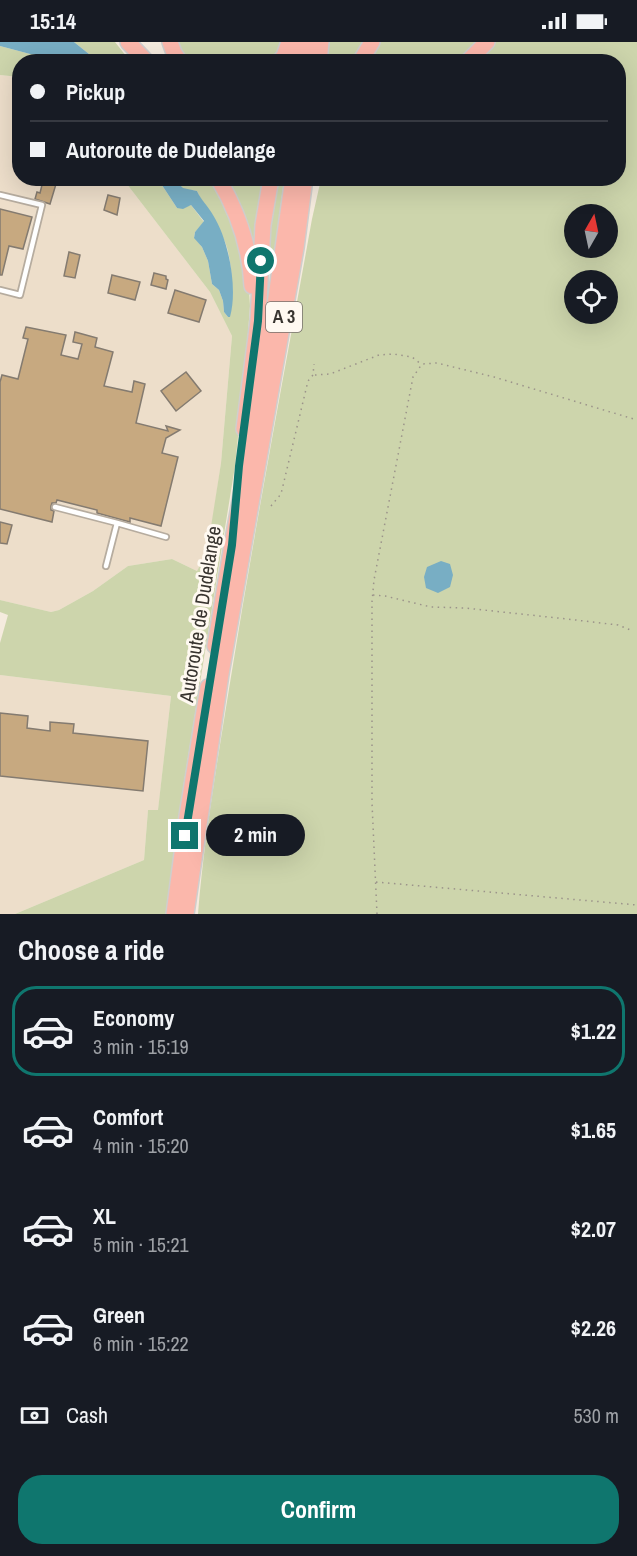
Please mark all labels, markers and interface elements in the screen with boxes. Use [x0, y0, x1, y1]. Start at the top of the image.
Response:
text: 15:14 [30, 6, 76, 36]
text: Pickup [66, 77, 125, 107]
text: Autoroute de Dudelange [66, 135, 276, 165]
north arrow [564, 204, 618, 258]
map controls [564, 204, 618, 324]
route start [247, 247, 274, 274]
button: locate [564, 270, 618, 324]
road number: A 3 [266, 302, 302, 332]
street label: Autoroute de Dudelange [172, 524, 227, 705]
callout: 2 min [206, 815, 305, 857]
text: 2 min [234, 821, 277, 848]
route end [171, 822, 198, 849]
text: Choose a ride [18, 932, 164, 968]
text: Economy [93, 1003, 174, 1033]
icon: car [21, 1004, 75, 1058]
text: $1.22 [571, 1016, 616, 1046]
text: 3 min · 15:19 [93, 1033, 189, 1060]
text: Comfort [93, 1102, 163, 1132]
icon: car [21, 1103, 75, 1157]
text: $1.65 [571, 1115, 616, 1145]
text: 4 min · 15:20 [93, 1132, 189, 1159]
text: XL [93, 1201, 116, 1231]
icon: car [21, 1202, 75, 1256]
text: $2.07 [571, 1214, 616, 1244]
text: 5 min · 15:21 [93, 1231, 189, 1258]
text: Green [93, 1300, 145, 1330]
icon: car [21, 1301, 75, 1355]
text: $2.26 [571, 1313, 616, 1343]
text: 6 min · 15:22 [93, 1330, 189, 1357]
icon: cash [18, 1399, 51, 1432]
text: Cash [66, 1400, 108, 1430]
text: 530 m [573, 1402, 619, 1429]
button: Confirm [18, 1475, 619, 1544]

